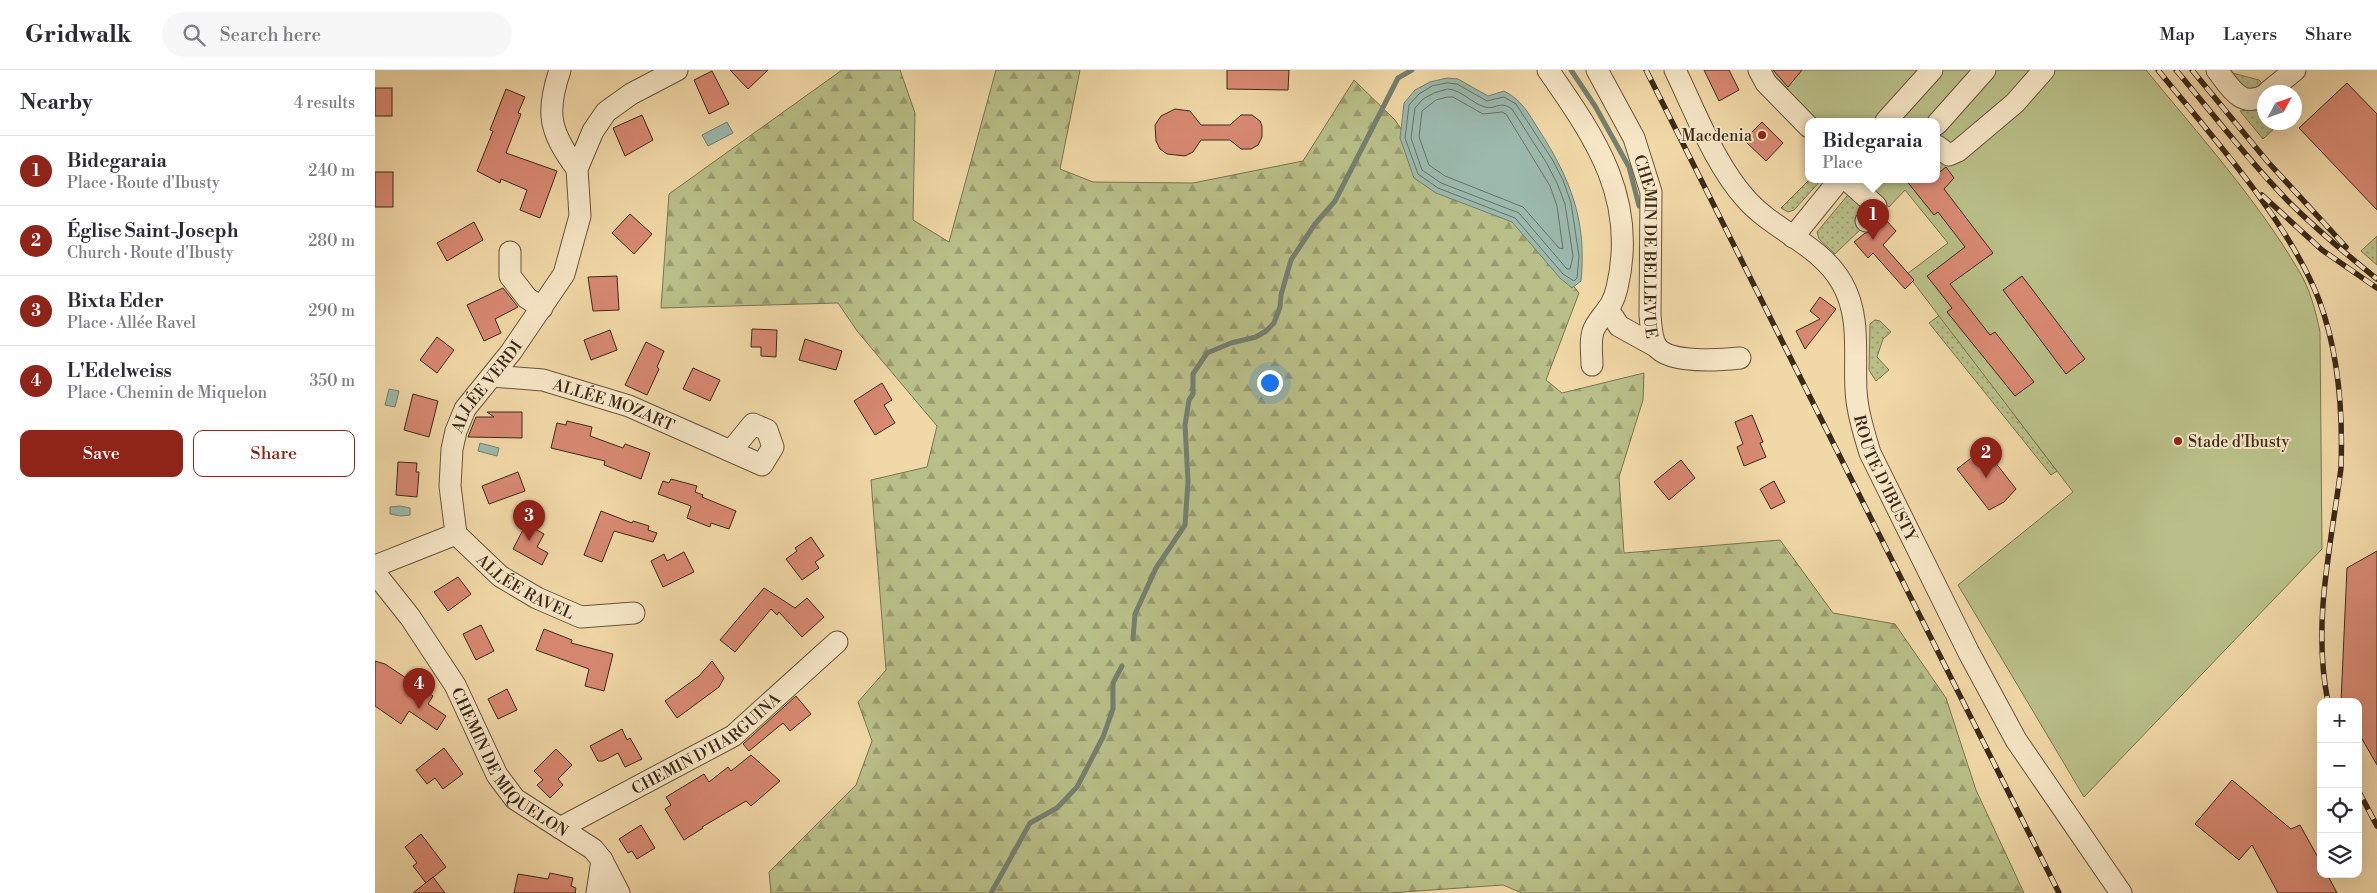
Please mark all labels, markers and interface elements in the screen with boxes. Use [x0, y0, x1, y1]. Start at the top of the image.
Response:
search box [162, 12, 512, 57]
text: Gridwalk [25, 20, 132, 50]
icon: search [180, 21, 208, 49]
text: Search here [220, 23, 321, 47]
text: Map [2160, 23, 2195, 46]
text: Layers [2223, 23, 2277, 46]
text: Share [2305, 23, 2352, 46]
north arrow [2257, 85, 2302, 130]
text: Nearby [20, 90, 93, 116]
text: 4 results [294, 93, 355, 113]
popup [1805, 118, 1940, 183]
place label: Macdenia [1682, 126, 1753, 146]
marker: Macdenia [1756, 129, 1768, 141]
text: Bidegaraia [1823, 129, 1922, 153]
text: Bidegaraia [67, 149, 167, 173]
street label: CHEMIN DE BELLEVUE [1629, 152, 1662, 340]
text: Place [1823, 153, 1863, 173]
text: 1 [32, 161, 40, 181]
text: 240 m [308, 161, 355, 181]
text: Place · Route d'Ibusty [67, 173, 220, 193]
pin: 1 [1857, 199, 1889, 240]
text: Église Saint-Joseph [67, 219, 238, 243]
text: 2 [31, 231, 41, 251]
text: 280 m [308, 231, 355, 251]
text: Church · Route d'Ibusty [67, 243, 234, 263]
text: Bixta Eder [67, 289, 164, 313]
text: 3 [31, 301, 41, 321]
text: 290 m [308, 301, 355, 321]
text: Place · Allée Ravel [67, 313, 196, 333]
street label: ALLÉE VERDI [447, 337, 527, 437]
text: L'Edelweiss [67, 359, 172, 383]
your location [1257, 370, 1283, 396]
text: 4 [31, 371, 41, 391]
text: 350 m [309, 371, 355, 391]
street label: ALLÉE MOZART [549, 374, 677, 436]
text: Place · Chemin de Miquelon [67, 383, 267, 403]
street label: ROUTE D'IBUSTY [1849, 413, 1922, 546]
button: Save [20, 430, 183, 477]
button: Share [193, 430, 355, 477]
place label: Stade d'Ibusty [2188, 432, 2289, 452]
marker: Stade d'Ibusty [2172, 435, 2184, 447]
pin: 2 [1970, 437, 2002, 478]
pin: 3 [513, 500, 545, 541]
street label: ALLÉE RAVEL [471, 549, 577, 624]
pin: 4 [403, 668, 435, 709]
street label: CHEMIN DE MIQUELON [447, 685, 572, 841]
street label: CHEMIN D'HARGUINA [628, 688, 786, 799]
map controls [2317, 698, 2362, 878]
button: + [2317, 698, 2362, 743]
button: − [2317, 743, 2362, 788]
button: locate [2317, 788, 2362, 833]
button: layers [2317, 833, 2362, 878]

